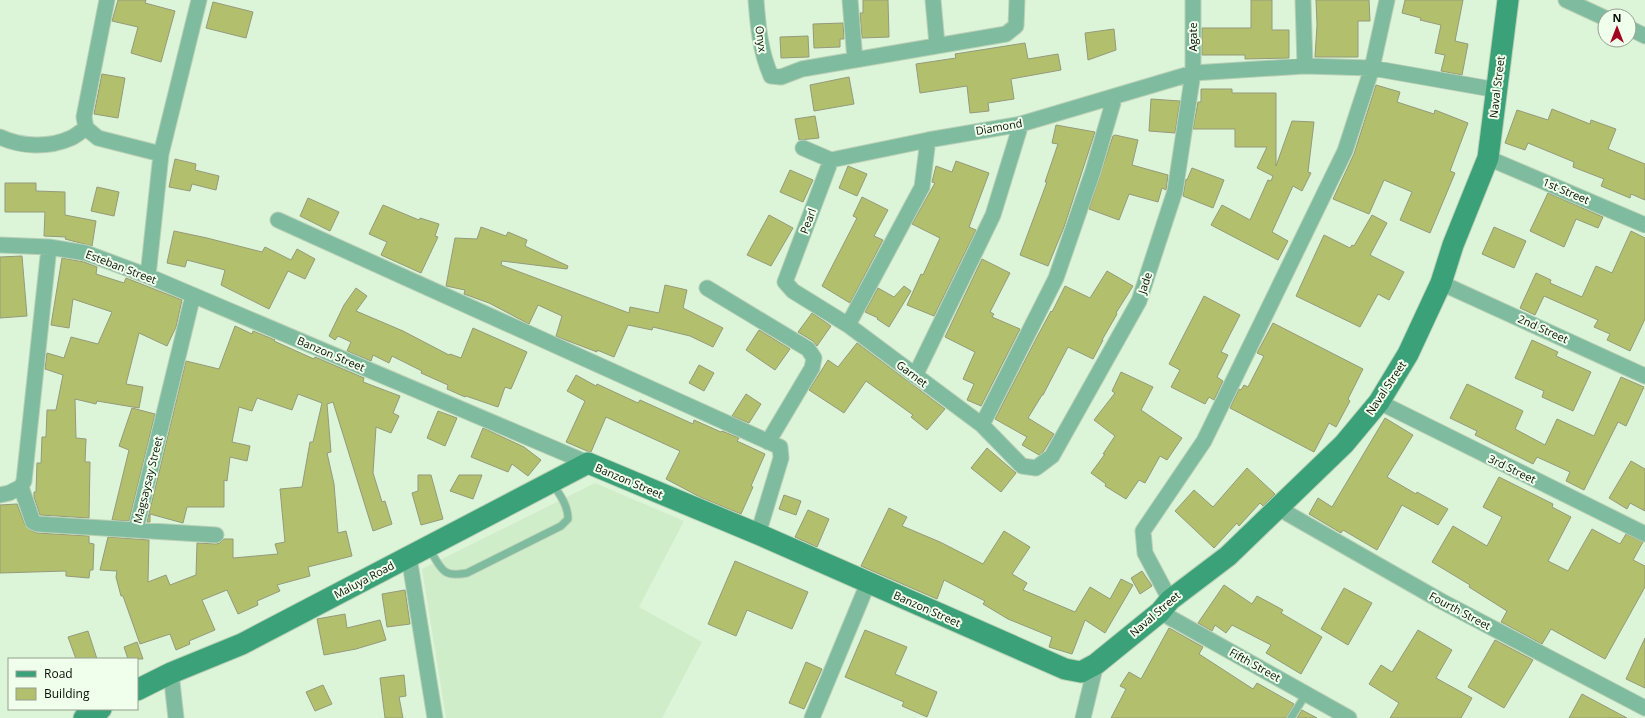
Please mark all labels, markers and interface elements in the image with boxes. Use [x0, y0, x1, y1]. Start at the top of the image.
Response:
north arrow [1597, 8, 1637, 48]
text: N [1613, 10, 1621, 25]
street label: Agate [1185, 22, 1200, 52]
street label: Onyx [752, 25, 771, 53]
street label: Naval Street [1485, 55, 1508, 119]
street label: Diamond [974, 115, 1023, 138]
street label: 1st Street [1541, 174, 1592, 207]
street label: Pearl [796, 206, 819, 236]
street label: Esteban Street [84, 246, 159, 287]
street label: Jade [1134, 270, 1155, 297]
street label: 2nd Street [1516, 311, 1571, 346]
street label: Banzon Street [295, 333, 367, 375]
street label: Garnet [894, 357, 931, 390]
street label: Naval Street [1362, 358, 1409, 418]
street label: Magsaysay Street [129, 435, 166, 525]
street label: 3rd Street [1486, 451, 1539, 487]
street label: Banzon Street [593, 460, 665, 502]
street label: Maluya Road [331, 557, 397, 602]
street label: Banzon Street [891, 587, 963, 630]
street label: Naval Street [1126, 587, 1183, 640]
street label: Fourth Street [1427, 588, 1494, 633]
street label: Fifth Street [1227, 644, 1284, 685]
legend [8, 658, 138, 710]
text: Road [44, 665, 73, 682]
text: Building [44, 685, 90, 702]

